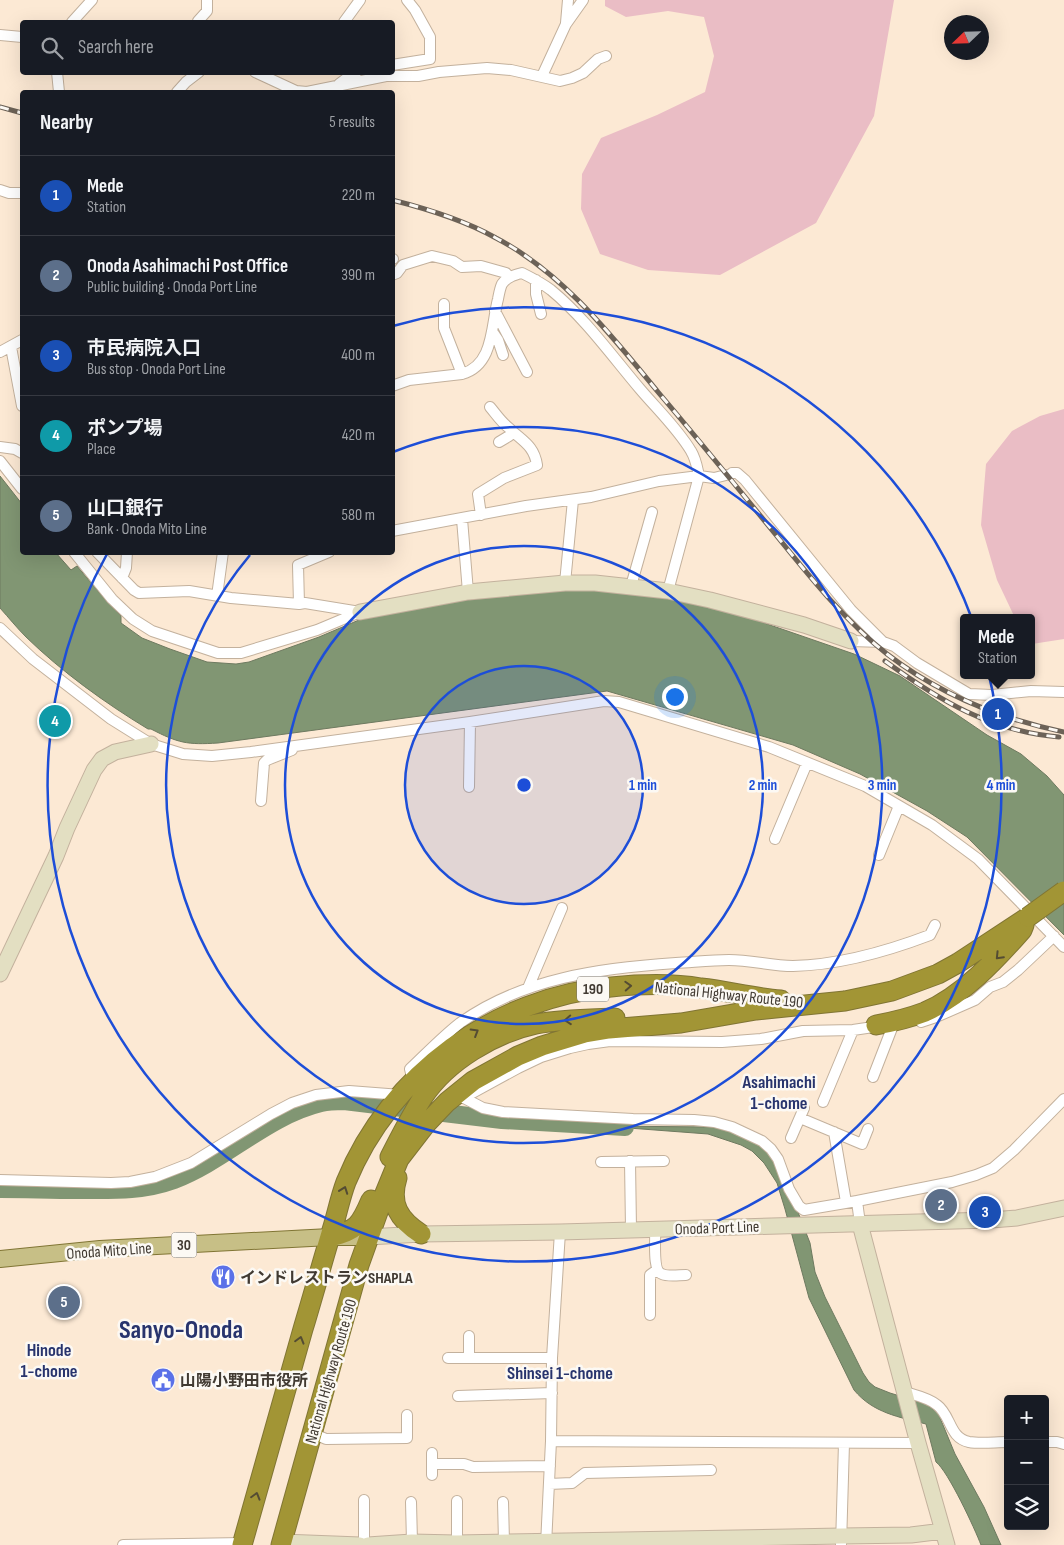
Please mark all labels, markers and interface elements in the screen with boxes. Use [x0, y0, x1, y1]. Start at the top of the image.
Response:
north arrow [944, 15, 989, 60]
search box [20, 20, 395, 75]
icon: search [38, 34, 66, 62]
text: Search here [78, 36, 154, 59]
text: Nearby [40, 110, 93, 135]
text: 5 results [329, 113, 375, 132]
text: Mede [87, 175, 124, 198]
text: 1 [53, 186, 59, 205]
text: 220 m [342, 186, 375, 205]
text: Station [87, 198, 126, 217]
text: Onoda Asahimachi Post Office [87, 255, 288, 278]
text: 2 [52, 266, 60, 285]
text: 390 m [341, 266, 375, 285]
text: Public building · Onoda Port Line [87, 278, 257, 297]
text: 市民病院入口 [87, 337, 201, 360]
text: 3 [52, 346, 60, 365]
text: 400 m [341, 346, 375, 365]
text: Bus stop · Onoda Port Line [87, 360, 226, 379]
text: ポンプ場 [87, 417, 162, 440]
text: 4 [52, 426, 60, 445]
text: 420 m [342, 426, 375, 445]
text: Place [87, 440, 116, 459]
text: 山口銀行 [87, 497, 163, 520]
text: 5 [52, 506, 60, 525]
text: 580 m [342, 506, 375, 525]
text: Bank · Onoda Mito Line [87, 520, 207, 539]
popup [960, 614, 1035, 679]
text: Mede [978, 626, 1014, 649]
text: Station [978, 649, 1017, 668]
your location [662, 684, 688, 710]
pin: 1 [982, 695, 1014, 733]
pin: 4 [39, 702, 71, 740]
centre of rings [515, 776, 533, 794]
text: 1 min [629, 776, 657, 795]
text: 2 min [749, 776, 777, 795]
text: 3 min [868, 776, 896, 795]
text: 4 min [987, 776, 1015, 795]
one-way arrow [996, 950, 1005, 959]
road number: 190 [577, 976, 609, 1002]
street label: National Highway Route 190 [654, 978, 804, 1013]
one-way arrow [625, 981, 633, 992]
one-way arrow [564, 1015, 572, 1026]
one-way arrow [469, 1029, 478, 1039]
district label: Asahimachi 1-chome [741, 1072, 816, 1114]
pin: 2 [925, 1186, 957, 1224]
one-way arrow [338, 1187, 348, 1195]
pin: 3 [969, 1193, 1001, 1231]
street label: Onoda Port Line [674, 1218, 760, 1239]
road number: 30 [172, 1232, 196, 1258]
street label: Onoda Mito Line [66, 1239, 152, 1264]
restaurant icon: インドレストランSHAPLA [210, 1264, 236, 1290]
place label: インドレストランSHAPLA [240, 1269, 413, 1288]
pin: 5 [48, 1283, 80, 1321]
street label: National Highway Route 190 [302, 1297, 361, 1446]
district label: Sanyo-Onoda [119, 1315, 243, 1346]
one-way arrow [294, 1336, 305, 1344]
district label: Hinode 1-chome [20, 1340, 78, 1382]
district label: Shinsei 1-chome [507, 1363, 613, 1384]
public building icon: 山陽小野田市役所 [150, 1367, 176, 1393]
place label: 山陽小野田市役所 [180, 1372, 308, 1391]
map controls [1004, 1395, 1049, 1530]
button: + [1004, 1395, 1049, 1440]
button: − [1004, 1440, 1049, 1485]
button: layers [1004, 1485, 1049, 1530]
one-way arrow [250, 1493, 260, 1501]

